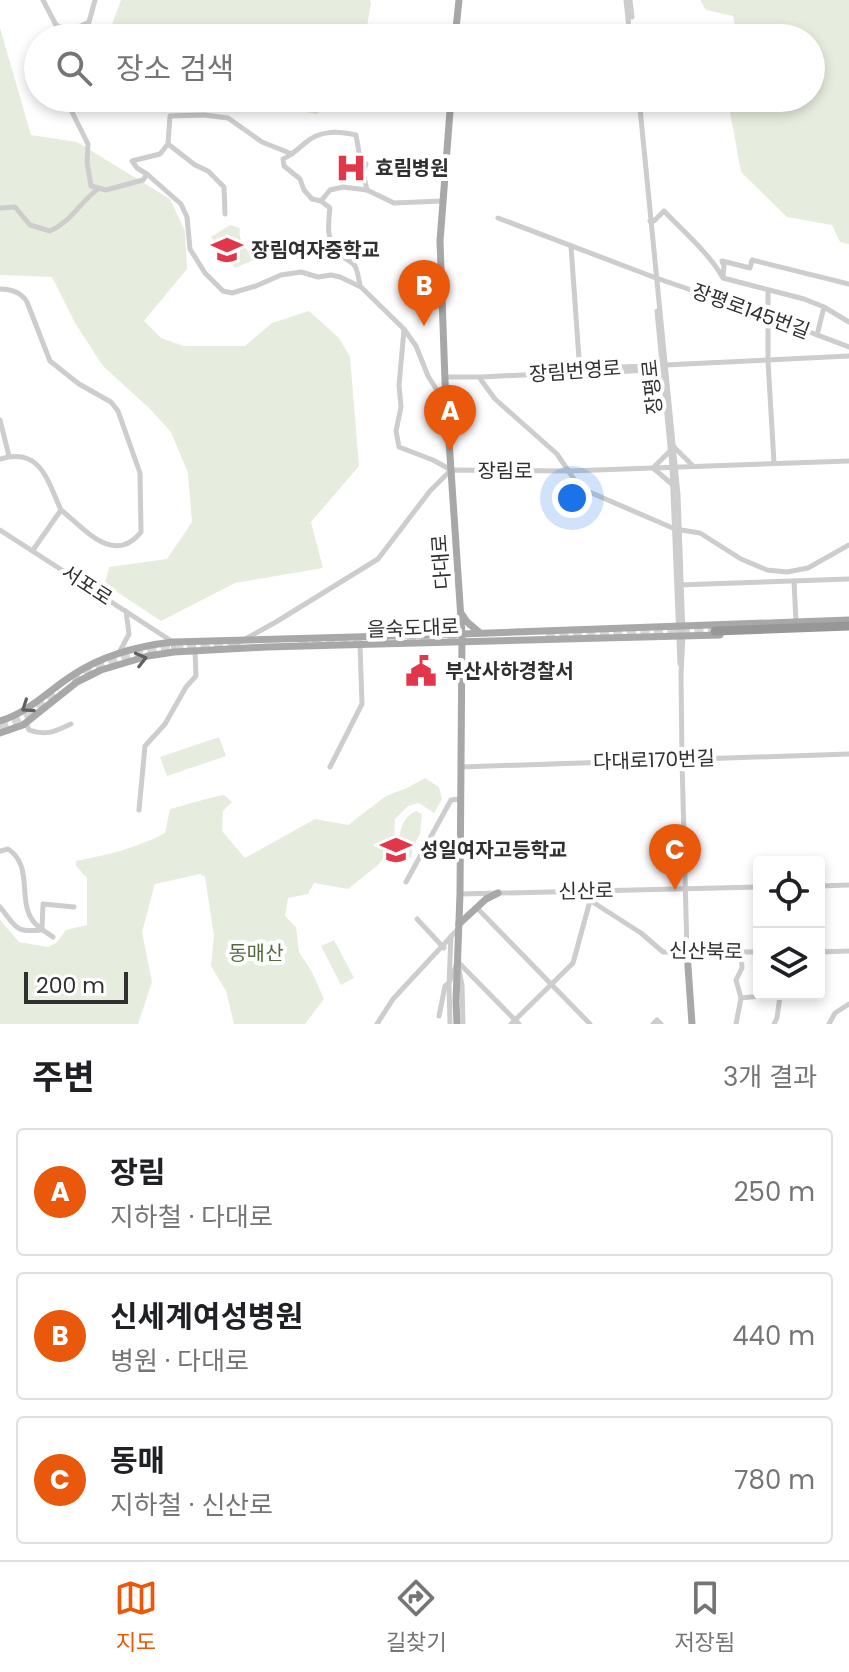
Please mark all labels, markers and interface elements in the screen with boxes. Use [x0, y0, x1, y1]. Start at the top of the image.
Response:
search box [24, 24, 825, 112]
icon: search [52, 46, 96, 90]
text: 장소 검색 [116, 47, 234, 90]
hospital icon: 효림병원 [334, 151, 368, 185]
place label: 효림병원 [375, 154, 449, 182]
school or university icon: 장림여자중학교 [210, 233, 244, 267]
place label: 장림여자중학교 [251, 236, 380, 264]
pin: B [398, 260, 450, 326]
street label: 장평로145번길 [688, 277, 814, 345]
street label: 장림번영로 [528, 354, 622, 388]
street label: 장평로 [635, 358, 669, 416]
pin: A [424, 385, 476, 451]
street label: 장림로 [477, 457, 533, 485]
your location [552, 478, 592, 518]
street label: 다대로 [425, 533, 457, 591]
street label: 서포로 [56, 558, 118, 612]
street label: 을숙도대로 [367, 612, 459, 644]
one-way arrow [134, 651, 147, 668]
public building icon: 부산사하경찰서 [404, 654, 438, 688]
place label: 부산사하경찰서 [445, 657, 574, 685]
one-way arrow [22, 697, 36, 712]
street label: 다대로170번길 [593, 744, 715, 776]
pin: C [649, 824, 701, 890]
school or university icon: 성일여자고등학교 [379, 833, 413, 867]
place label: 성일여자고등학교 [420, 836, 567, 864]
map controls [753, 856, 825, 1000]
button: locate [753, 856, 825, 928]
street label: 신산로 [558, 877, 614, 905]
button: layers [753, 928, 825, 1000]
street label: 신산북로 [669, 936, 743, 966]
park label: 동매산 [228, 939, 284, 967]
scale bar [24, 968, 128, 1004]
text: 200 m [36, 970, 105, 1001]
text: 주변 [32, 1053, 95, 1101]
text: 3개 결과 [723, 1059, 817, 1095]
text: 장림 [110, 1151, 165, 1194]
text: A [50, 1174, 70, 1210]
text: 250 m [734, 1174, 815, 1210]
text: 지하철 · 다대로 [110, 1199, 273, 1235]
text: 신세계여성병원 [110, 1295, 303, 1338]
text: B [51, 1318, 69, 1354]
text: 440 m [732, 1318, 815, 1354]
text: 병원 · 다대로 [110, 1343, 249, 1379]
text: 동매 [110, 1439, 165, 1482]
text: C [50, 1462, 70, 1498]
text: 780 m [734, 1462, 815, 1498]
text: 지하철 · 신산로 [110, 1487, 273, 1523]
tab: 지도 [114, 1576, 158, 1659]
tab: 길찾기 [386, 1576, 447, 1659]
tab: 저장됨 [674, 1576, 735, 1659]

